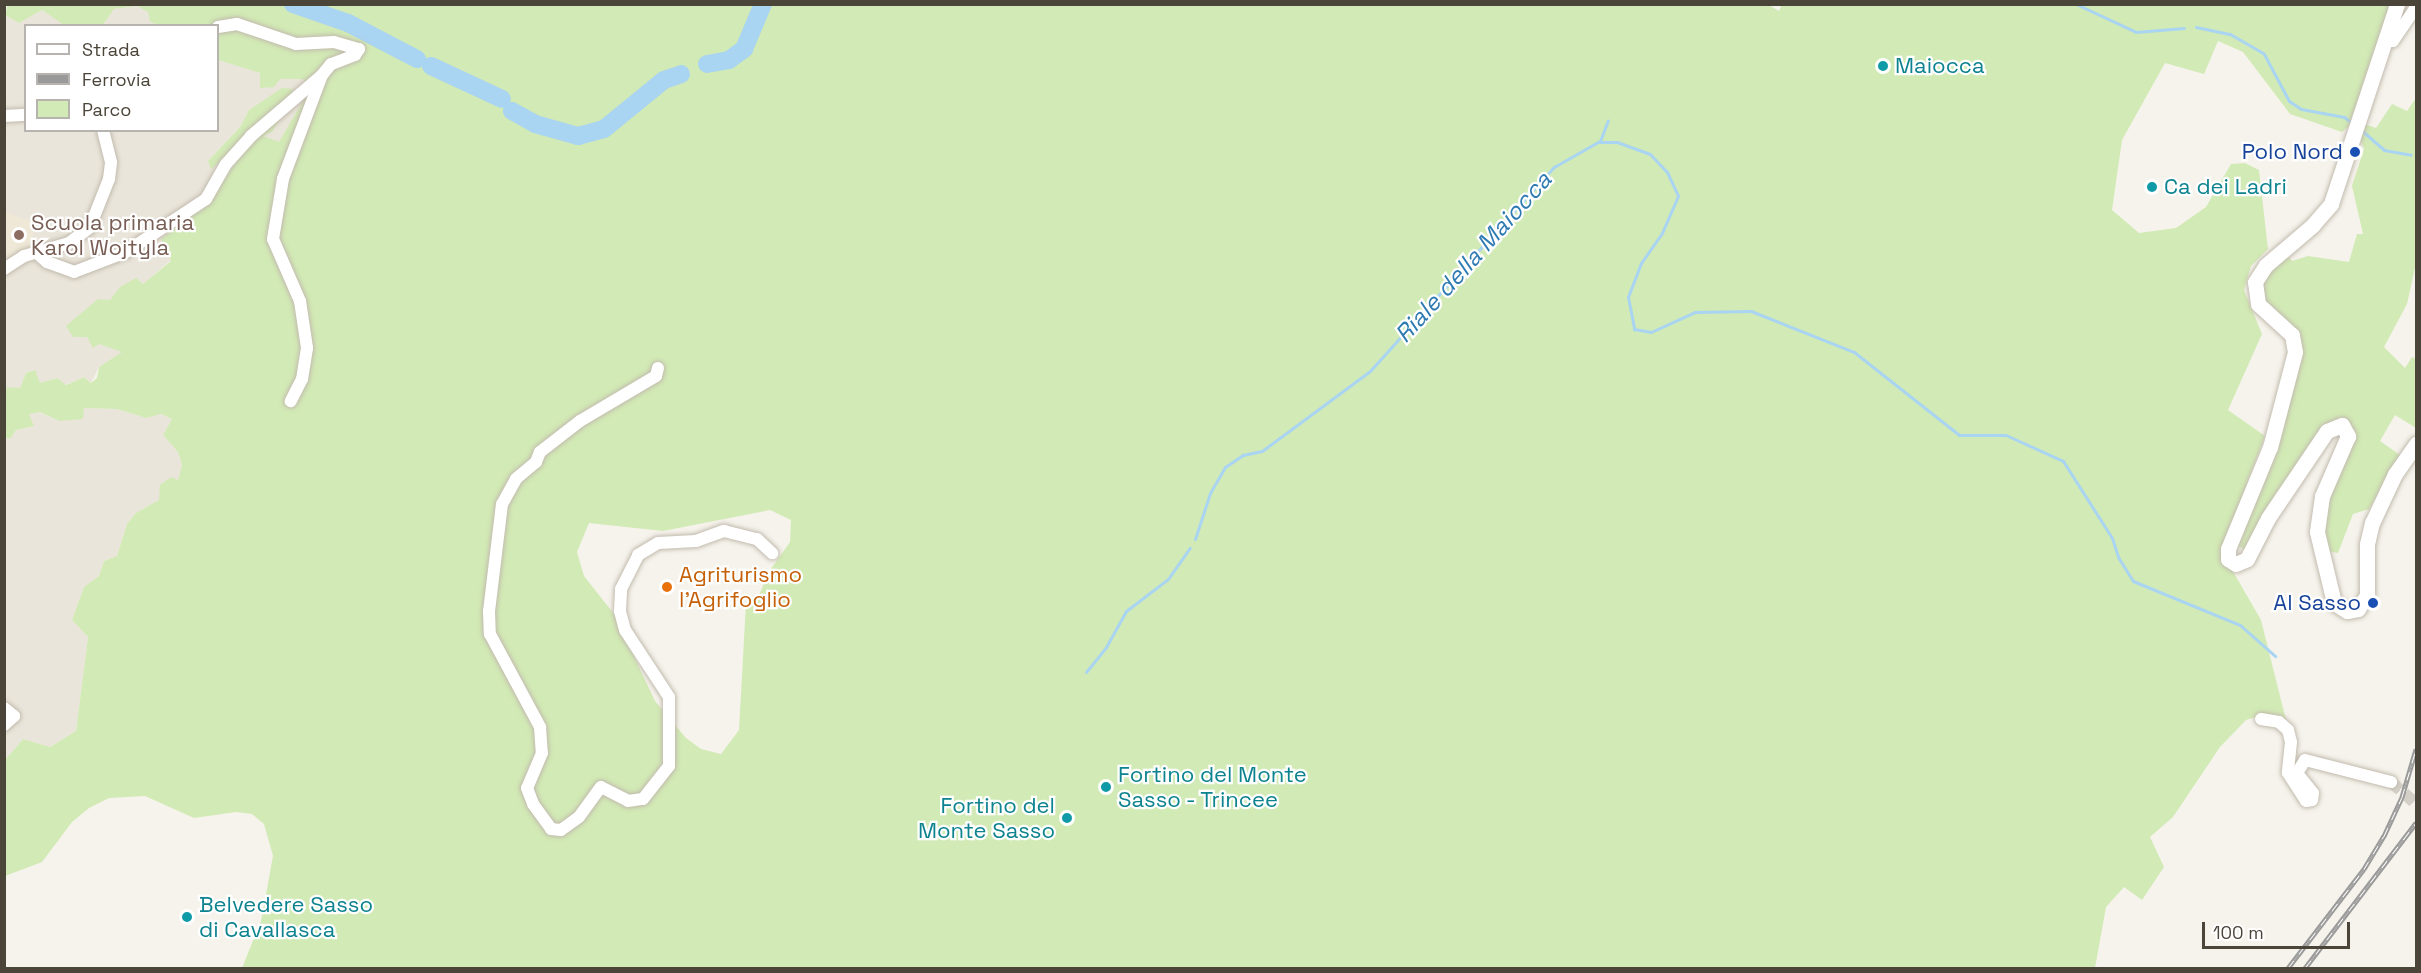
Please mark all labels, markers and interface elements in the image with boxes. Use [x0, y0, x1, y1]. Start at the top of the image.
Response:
legend [24, 24, 219, 132]
text: Strada [82, 38, 140, 61]
place label: Maiocca [1895, 53, 1985, 79]
marker: Maiocca [1876, 59, 1890, 73]
text: Ferrovia [82, 68, 151, 91]
text: Parco [82, 98, 131, 121]
place label: Polo Nord [2242, 139, 2343, 165]
marker: Polo Nord [2348, 145, 2362, 159]
water label: Riale della Maiocca [1389, 166, 1557, 348]
place label: Ca dei Ladri [2164, 174, 2287, 200]
marker: Ca dei Ladri [2145, 180, 2159, 194]
place label: Scuola primaria Karol Wojtyla [31, 209, 194, 260]
marker: Scuola primaria Karol Wojtyla [12, 228, 26, 242]
place label: Agriturismo l'Agrifoglio [679, 561, 802, 612]
marker: Agriturismo l'Agrifoglio [660, 580, 674, 594]
place label: Al Sasso [2273, 590, 2361, 616]
marker: Al Sasso [2366, 596, 2380, 610]
place label: Fortino del Monte Sasso - Trincee [1118, 761, 1307, 812]
marker: Fortino del Monte Sasso - Trincee [1099, 780, 1113, 794]
place label: Fortino del Monte Sasso [918, 792, 1055, 843]
marker: Fortino del Monte Sasso [1060, 811, 1074, 825]
place label: Belvedere Sasso di Cavallasca [199, 891, 373, 942]
marker: Belvedere Sasso di Cavallasca [180, 910, 194, 924]
scale bar [2205, 910, 2354, 948]
text: 100 m [2213, 921, 2264, 944]

